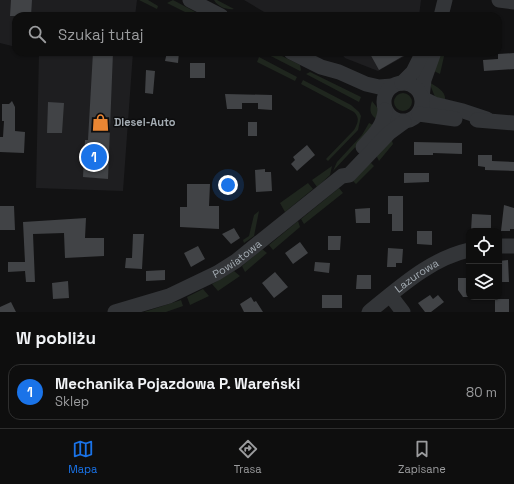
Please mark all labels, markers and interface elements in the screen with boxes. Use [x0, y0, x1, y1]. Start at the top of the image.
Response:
search box [12, 12, 502, 56]
icon: search [26, 23, 48, 45]
text: Szukaj tutaj [58, 25, 144, 44]
shop icon: Diesel-Auto [91, 112, 111, 132]
place label: Diesel-Auto [114, 115, 176, 129]
pin: 1 [81, 142, 107, 172]
your location [218, 175, 238, 195]
map controls [466, 228, 502, 300]
button: locate [466, 228, 502, 264]
street label: Powiatowa [210, 236, 265, 281]
street label: Lazurowa [392, 255, 442, 296]
button: layers [466, 264, 502, 300]
text: W pobliżu [16, 327, 96, 349]
text: Mechanika Pojazdowa P. Wareński [55, 374, 300, 393]
text: 1 [27, 384, 33, 401]
text: 80 m [466, 384, 497, 401]
text: Sklep [55, 393, 89, 410]
tab: Mapa [68, 438, 97, 476]
tab: Trasa [234, 438, 262, 476]
tab: Zapisane [398, 438, 446, 476]

